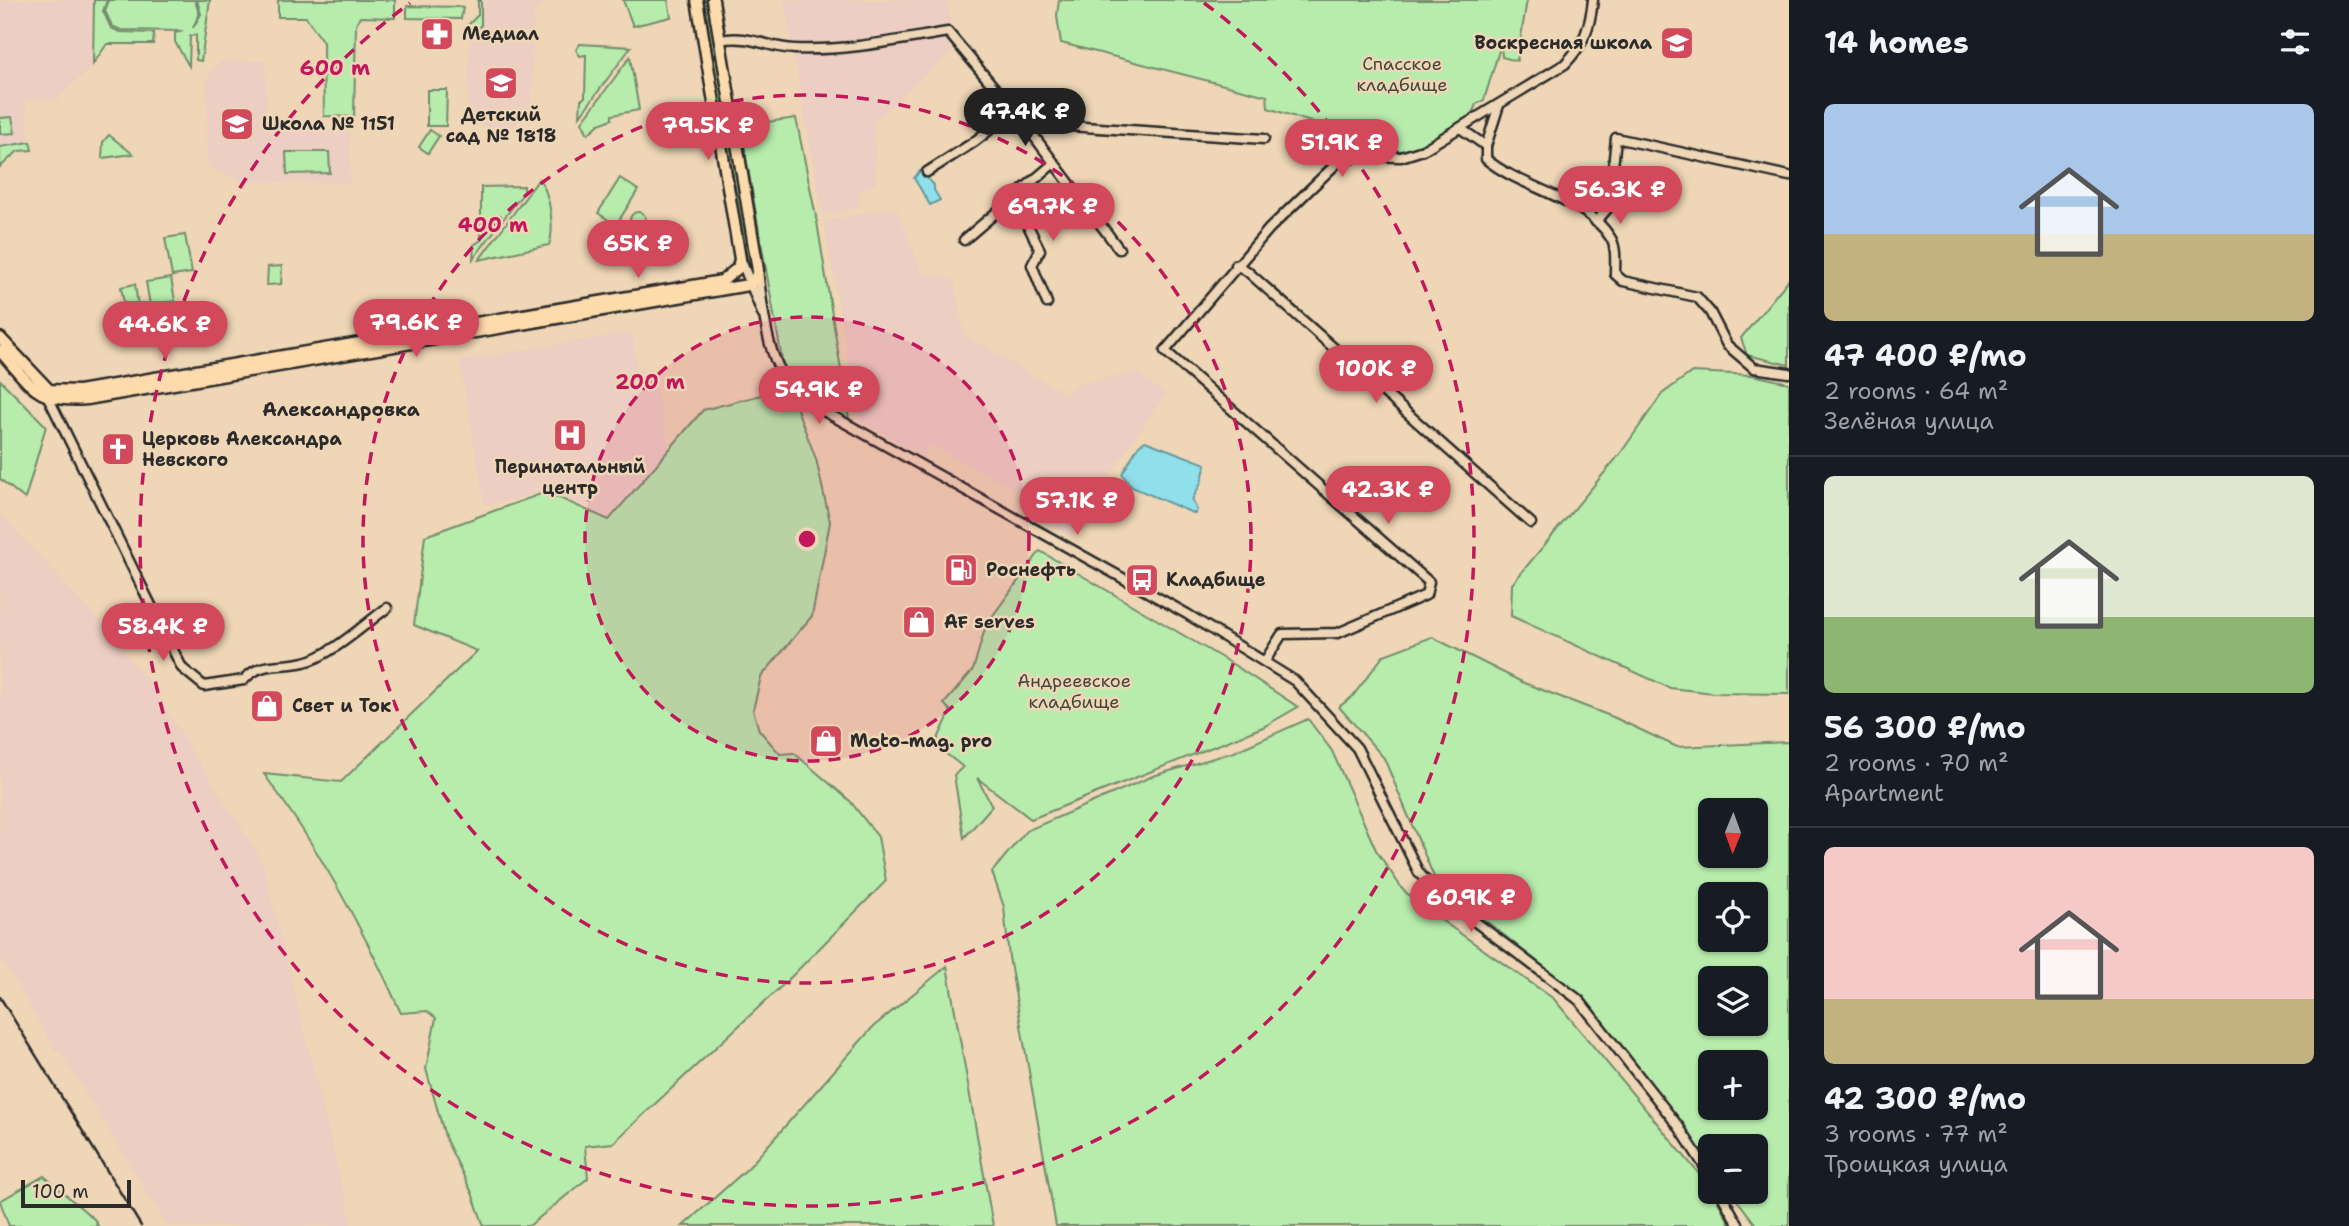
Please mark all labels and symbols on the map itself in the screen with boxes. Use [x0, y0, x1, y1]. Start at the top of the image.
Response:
pharmacy icon: Медиал [418, 15, 456, 53]
place label: Медиал [462, 22, 539, 46]
school or university icon: Воскресная школа [1658, 24, 1696, 62]
place label: Воскресная школа [1474, 31, 1653, 55]
park label: Спасское кладбище [1356, 52, 1448, 97]
text: 600 m [300, 54, 370, 82]
school or university icon: Детский сад № 1818 [482, 64, 520, 102]
pin: 47.4K ₽ [960, 88, 1090, 148]
pin: 79.5K ₽ [643, 102, 773, 162]
place label: Детский сад № 1818 [446, 103, 556, 148]
school or university icon: Школа № 1151 [218, 105, 256, 143]
place label: Школа № 1151 [262, 112, 395, 136]
pin: 51.9K ₽ [1277, 120, 1407, 179]
pin: 56.3K ₽ [1555, 166, 1685, 226]
pin: 69.7K ₽ [988, 184, 1118, 243]
text: 400 m [458, 211, 528, 239]
pin: 65K ₽ [589, 220, 687, 280]
pin: 79.6K ₽ [351, 300, 481, 359]
pin: 44.6K ₽ [100, 302, 230, 361]
pin: 100K ₽ [1319, 346, 1433, 405]
pin: 54.9K ₽ [754, 366, 884, 426]
text: 200 m [615, 368, 685, 396]
district label: Александровка [262, 397, 420, 422]
hospital icon: Перинатальный центр [551, 416, 589, 454]
place label: Церковь Александра Невского [142, 427, 343, 472]
church icon: Церковь Александра Невского [99, 430, 137, 468]
place label: Перинатальный центр [495, 455, 646, 500]
pin: 42.3K ₽ [1323, 466, 1453, 526]
pin: 57.1K ₽ [1012, 477, 1142, 537]
centre of rings [795, 527, 819, 551]
fuel station icon: Роснефть [942, 551, 980, 589]
place label: Роснефть [986, 558, 1076, 582]
bus stop icon: Кладбище [1123, 561, 1161, 599]
place label: Кладбище [1166, 568, 1266, 592]
shop icon: AF serves [900, 603, 938, 641]
pin: 58.4K ₽ [98, 604, 228, 663]
place label: AF serves [944, 610, 1035, 634]
park label: Андреевское кладбище [1017, 669, 1131, 714]
shop icon: Свет и Ток [248, 687, 286, 725]
place label: Свет и Ток [292, 694, 391, 718]
shop icon: Moto-mag. pro [807, 722, 845, 760]
place label: Moto-mag. pro [850, 729, 992, 753]
north arrow [1698, 798, 1768, 868]
pin: 60.9K ₽ [1406, 874, 1536, 934]
scale bar [21, 1177, 131, 1209]

